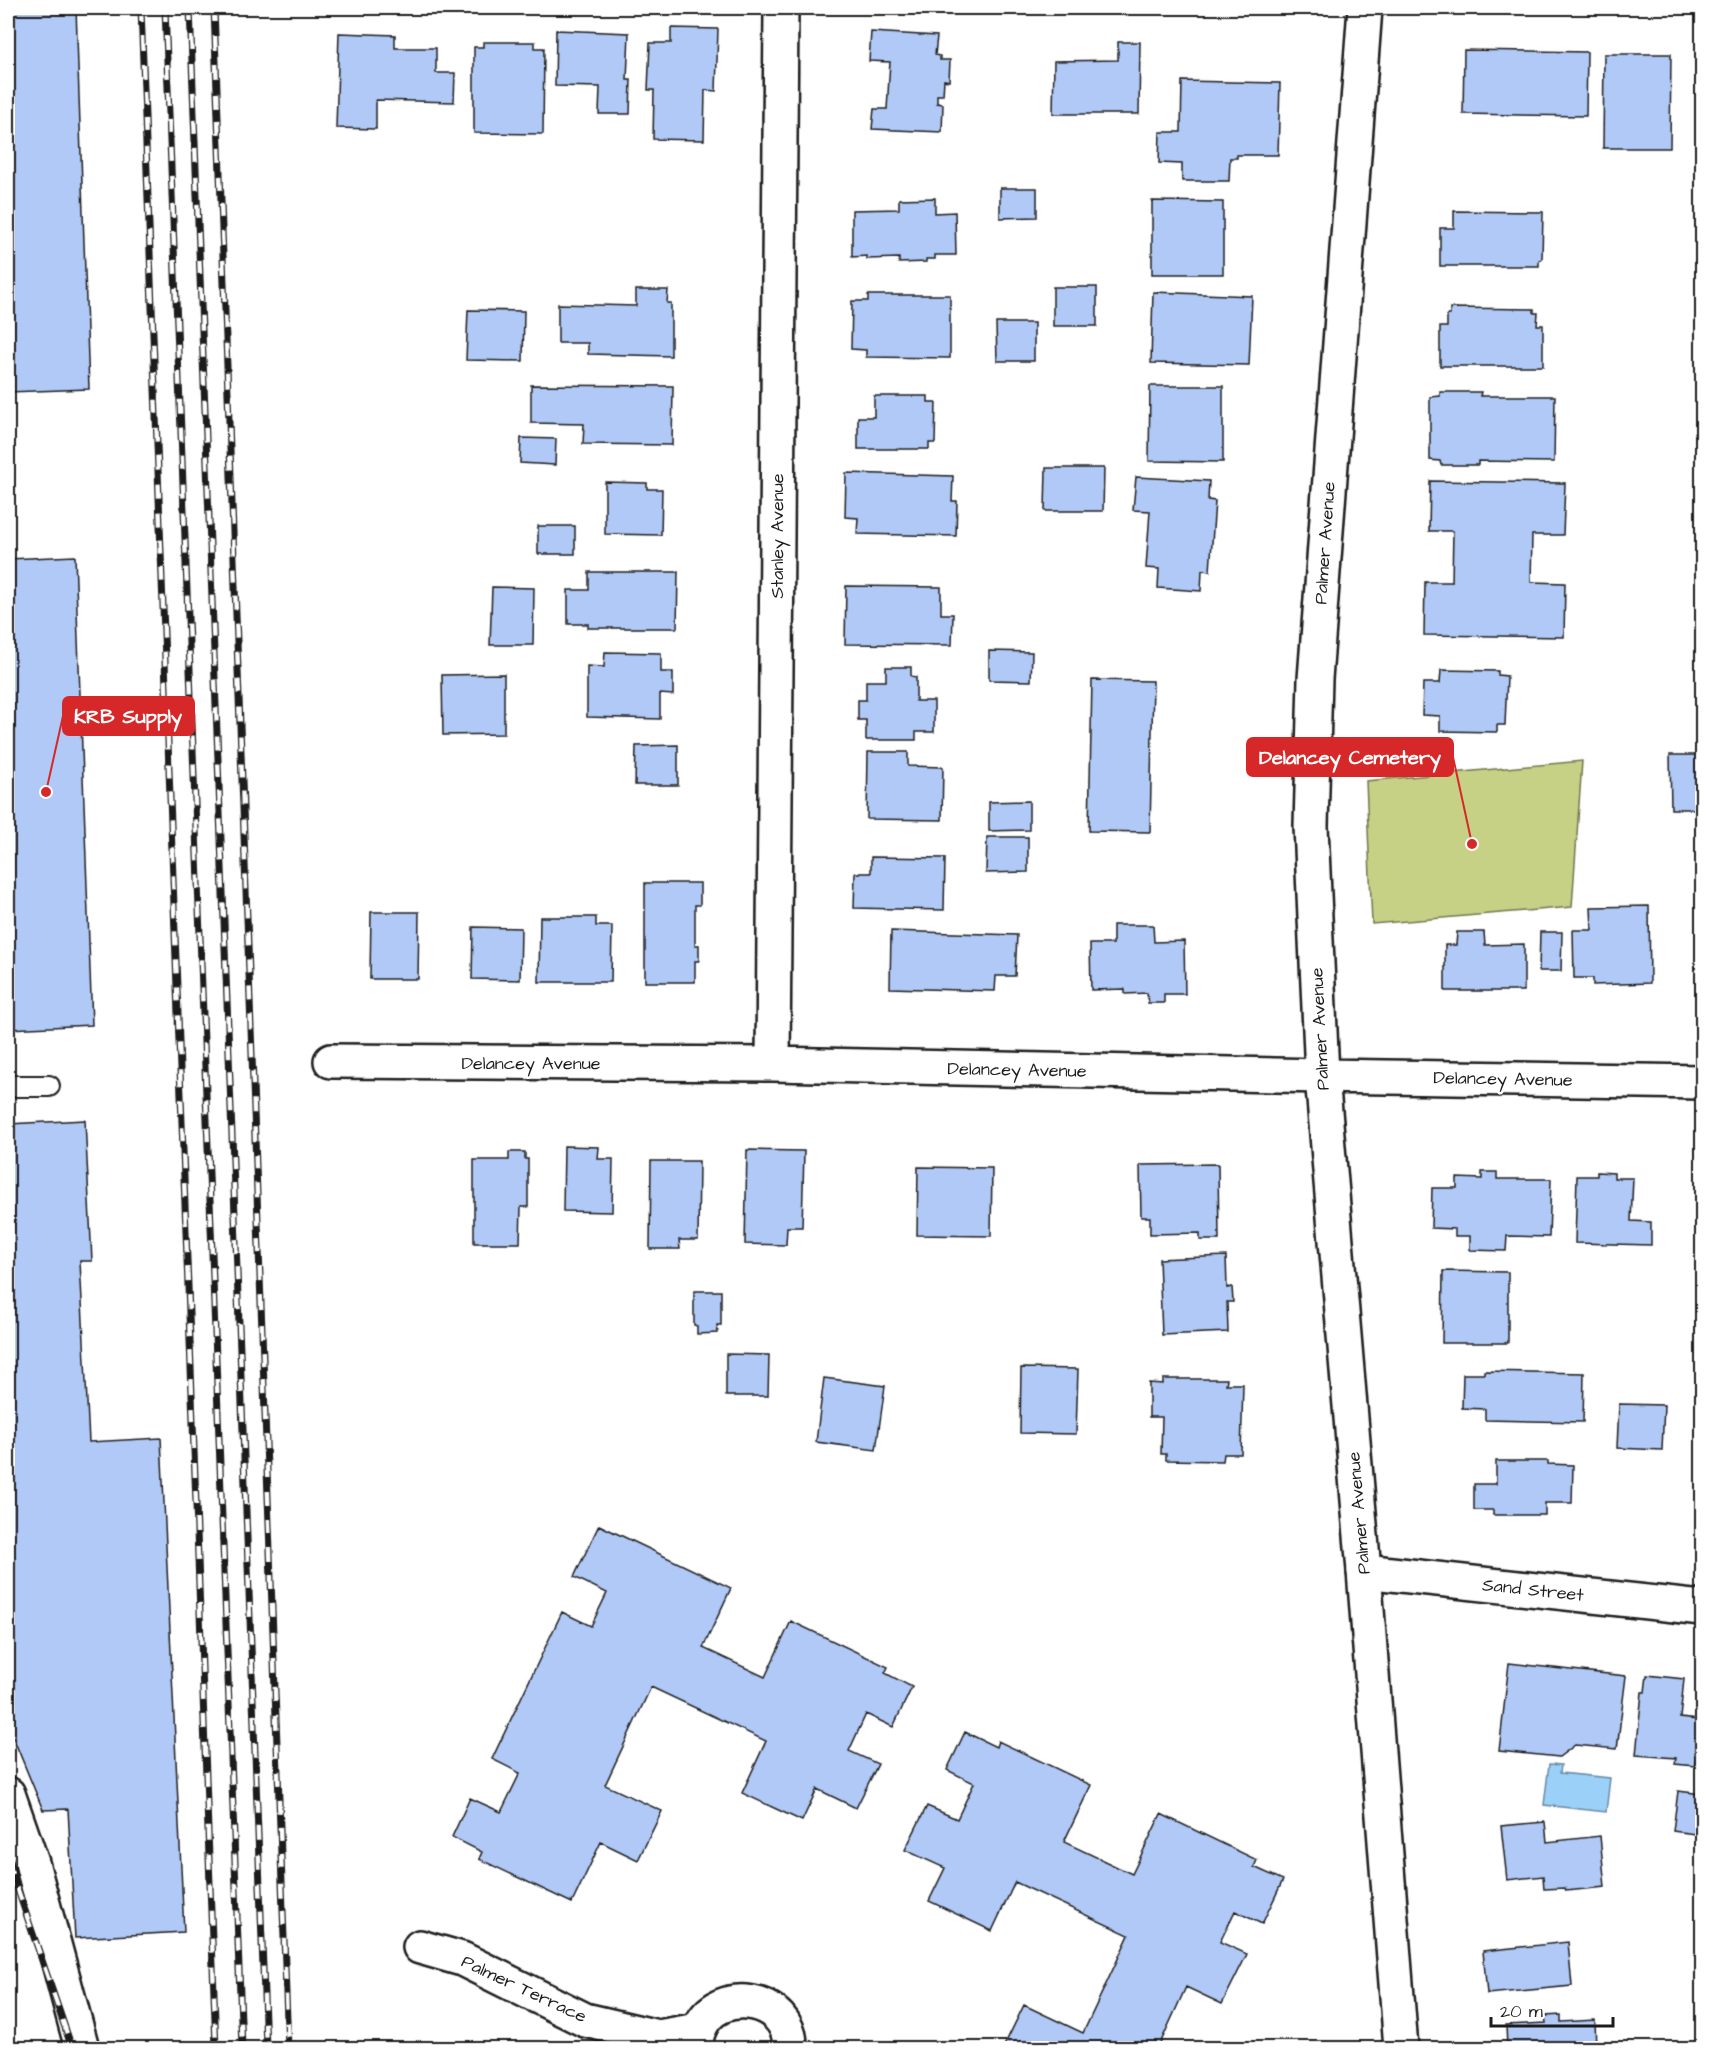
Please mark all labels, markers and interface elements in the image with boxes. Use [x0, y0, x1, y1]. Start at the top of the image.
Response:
street label: Stanley Avenue [765, 473, 791, 599]
street label: Palmer Avenue [1308, 481, 1342, 605]
callout: KRB Supply [63, 697, 194, 735]
text: KRB Supply [74, 703, 182, 732]
callout: Delancey Cemetery [1247, 738, 1453, 776]
text: Delancey Cemetery [1259, 744, 1441, 773]
street label: Palmer Avenue [1304, 967, 1336, 1091]
street label: Delancey Avenue [461, 1051, 601, 1077]
street label: Delancey Avenue [947, 1056, 1087, 1085]
street label: Delancey Avenue [1433, 1065, 1573, 1094]
street label: Palmer Avenue [1341, 1450, 1377, 1575]
street label: Sand Street [1481, 1572, 1586, 1608]
street label: Palmer Terrace [457, 1949, 591, 2029]
scale bar [1491, 1990, 1612, 2028]
text: 20 m [1500, 1999, 1543, 2024]

